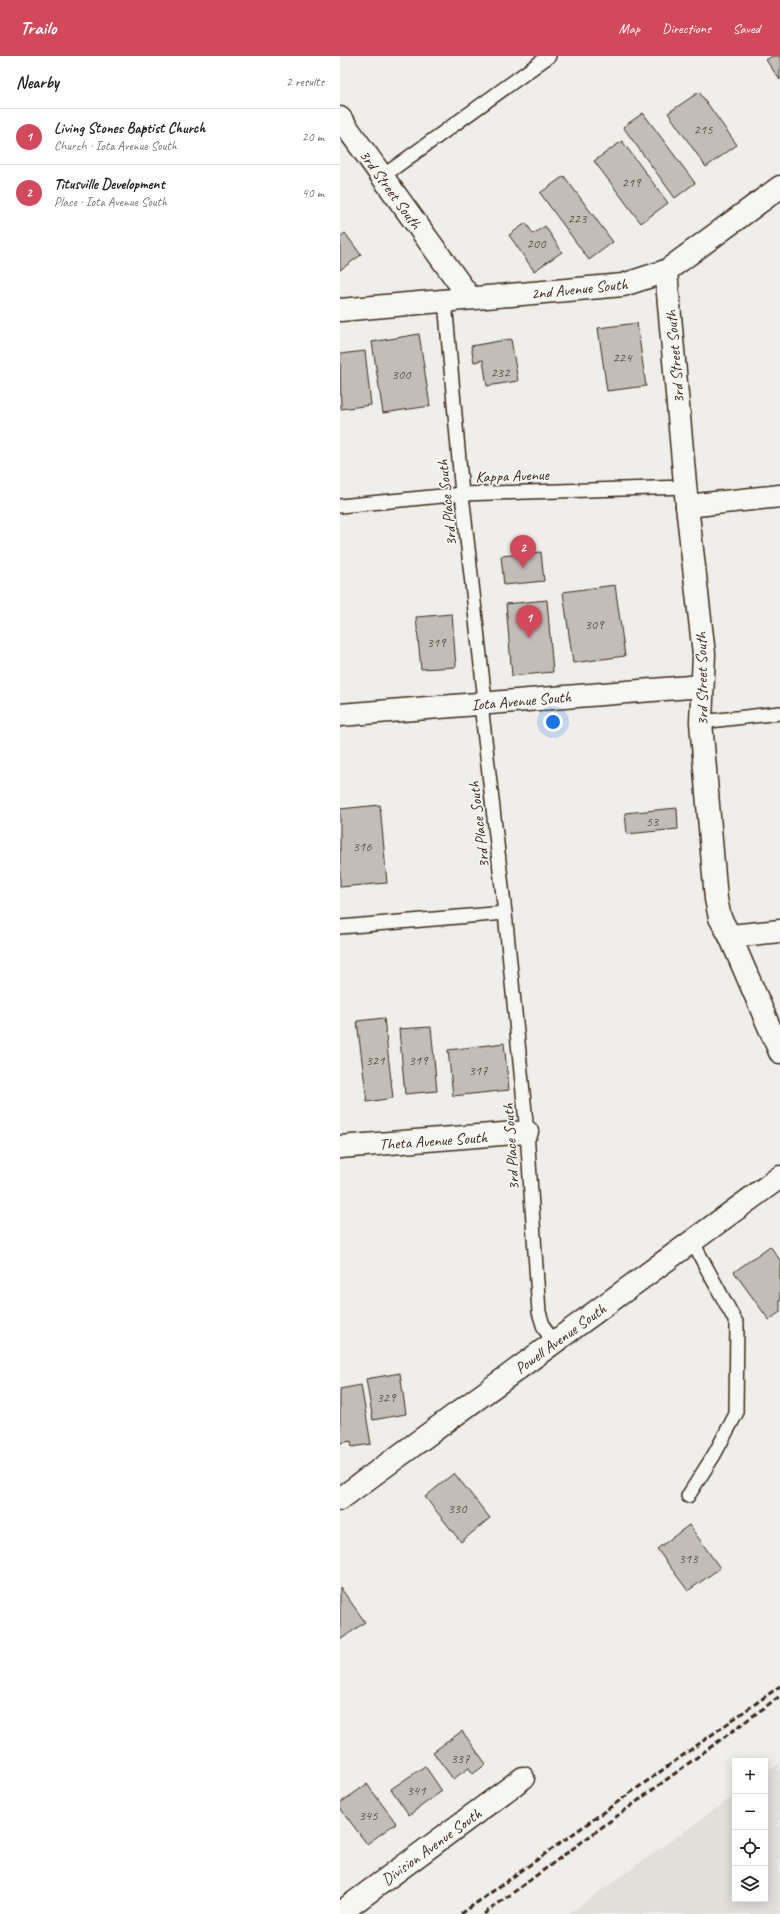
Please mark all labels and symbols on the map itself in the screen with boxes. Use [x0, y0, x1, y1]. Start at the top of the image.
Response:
house number: 215 [694, 121, 713, 138]
street label: 3rd Street South [355, 146, 427, 235]
house number: 219 [622, 174, 642, 191]
house number: 223 [568, 210, 588, 227]
house number: 200 [527, 235, 547, 252]
street label: 2nd Avenue South [530, 274, 629, 304]
street label: 3rd Street South [661, 308, 689, 404]
house number: 224 [613, 349, 633, 366]
house number: 232 [491, 364, 511, 381]
house number: 300 [392, 366, 412, 383]
street label: 3rd Place South [432, 458, 461, 547]
street label: Kappa Avenue [475, 465, 551, 487]
pin: 2 [510, 535, 536, 568]
pin: 1 [516, 605, 542, 638]
house number: 309 [585, 616, 605, 633]
street label: 3rd Street South [691, 630, 713, 726]
house number: 319 [427, 634, 447, 651]
street label: Iota Avenue South [470, 687, 573, 715]
your location [543, 712, 563, 732]
street label: 3rd Place South [464, 780, 494, 869]
house number: 53 [646, 813, 660, 830]
house number: 316 [353, 838, 372, 855]
house number: 321 [366, 1052, 385, 1069]
house number: 319 [409, 1052, 429, 1069]
house number: 317 [469, 1062, 488, 1079]
street label: 3rd Place South [498, 1102, 524, 1191]
street label: Theta Avenue South [378, 1127, 489, 1155]
street label: Powell Avenue South [511, 1299, 611, 1379]
house number: 329 [377, 1389, 397, 1406]
house number: 330 [448, 1500, 468, 1517]
house number: 313 [679, 1550, 699, 1567]
house number: 337 [451, 1750, 470, 1767]
house number: 341 [407, 1782, 426, 1799]
street label: Division Avenue South [378, 1803, 486, 1890]
house number: 345 [359, 1807, 378, 1824]

